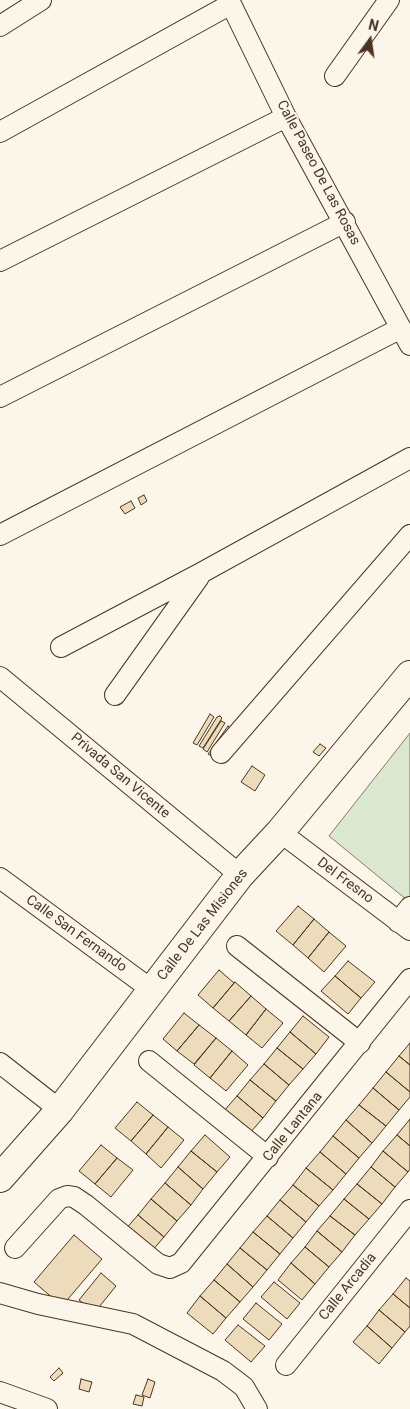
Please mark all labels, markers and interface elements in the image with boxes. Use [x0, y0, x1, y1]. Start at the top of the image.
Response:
north arrow [345, 15, 395, 65]
text: N [367, 16, 380, 34]
street label: Calle Paseo De Las Rosas [273, 98, 363, 248]
street label: Privada San Vicente [67, 730, 173, 822]
street label: Del Fresno [314, 854, 376, 908]
street label: Calle De Las Misiones [154, 866, 252, 984]
street label: Calle San Fernando [22, 892, 130, 976]
street label: Calle Lantana [260, 1089, 326, 1165]
street label: Calle Arcadia [316, 1250, 380, 1324]

